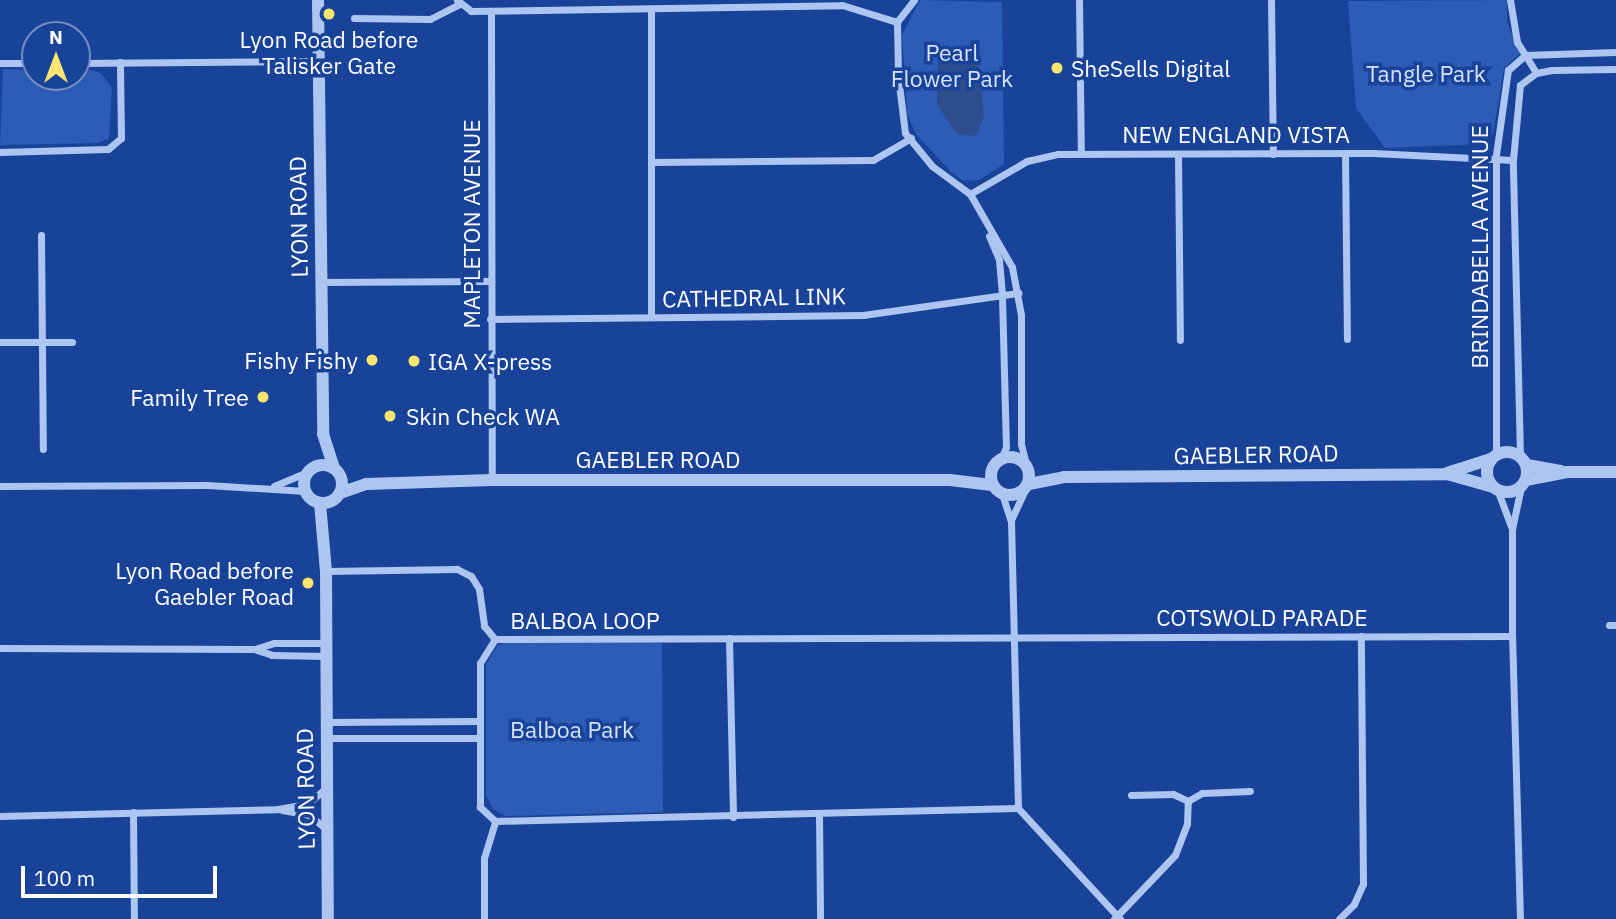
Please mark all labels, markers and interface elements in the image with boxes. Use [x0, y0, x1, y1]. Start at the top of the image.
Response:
marker: Lyon Road before Talisker Gate [321, 6, 337, 22]
north arrow [21, 21, 91, 91]
text: N [49, 25, 63, 49]
place label: Lyon Road before Talisker Gate [240, 25, 418, 79]
park label: Pearl Flower Park [891, 38, 1013, 92]
place label: SheSells Digital [1071, 54, 1231, 82]
park label: Tangle Park [1366, 59, 1486, 87]
marker: SheSells Digital [1049, 60, 1065, 76]
street label: MAPLETON AVENUE [457, 119, 485, 329]
street label: NEW ENGLAND VISTA [1122, 120, 1350, 148]
street label: BRINDABELLA AVENUE [1465, 125, 1493, 369]
street label: LYON ROAD [283, 156, 313, 278]
street label: CATHEDRAL LINK [662, 282, 846, 312]
place label: Fishy Fishy [244, 346, 358, 374]
place label: IGA X-press [428, 347, 552, 375]
marker: Fishy Fishy [364, 352, 380, 368]
marker: IGA X-press [406, 353, 422, 369]
place label: Family Tree [130, 383, 249, 411]
marker: Family Tree [255, 389, 271, 405]
place label: Skin Check WA [406, 402, 560, 430]
marker: Skin Check WA [380, 406, 400, 426]
street label: GAEBLER ROAD [1173, 439, 1339, 469]
street label: GAEBLER ROAD [576, 445, 740, 473]
place label: Lyon Road before Gaebler Road [115, 556, 294, 610]
marker: Lyon Road before Gaebler Road [300, 575, 316, 591]
street label: COTSWOLD PARADE [1156, 603, 1368, 631]
street label: BALBOA LOOP [510, 606, 660, 634]
park label: Balboa Park [510, 715, 634, 743]
street label: LYON ROAD [290, 728, 320, 850]
scale bar [24, 852, 220, 896]
text: 100 m [34, 864, 95, 892]

